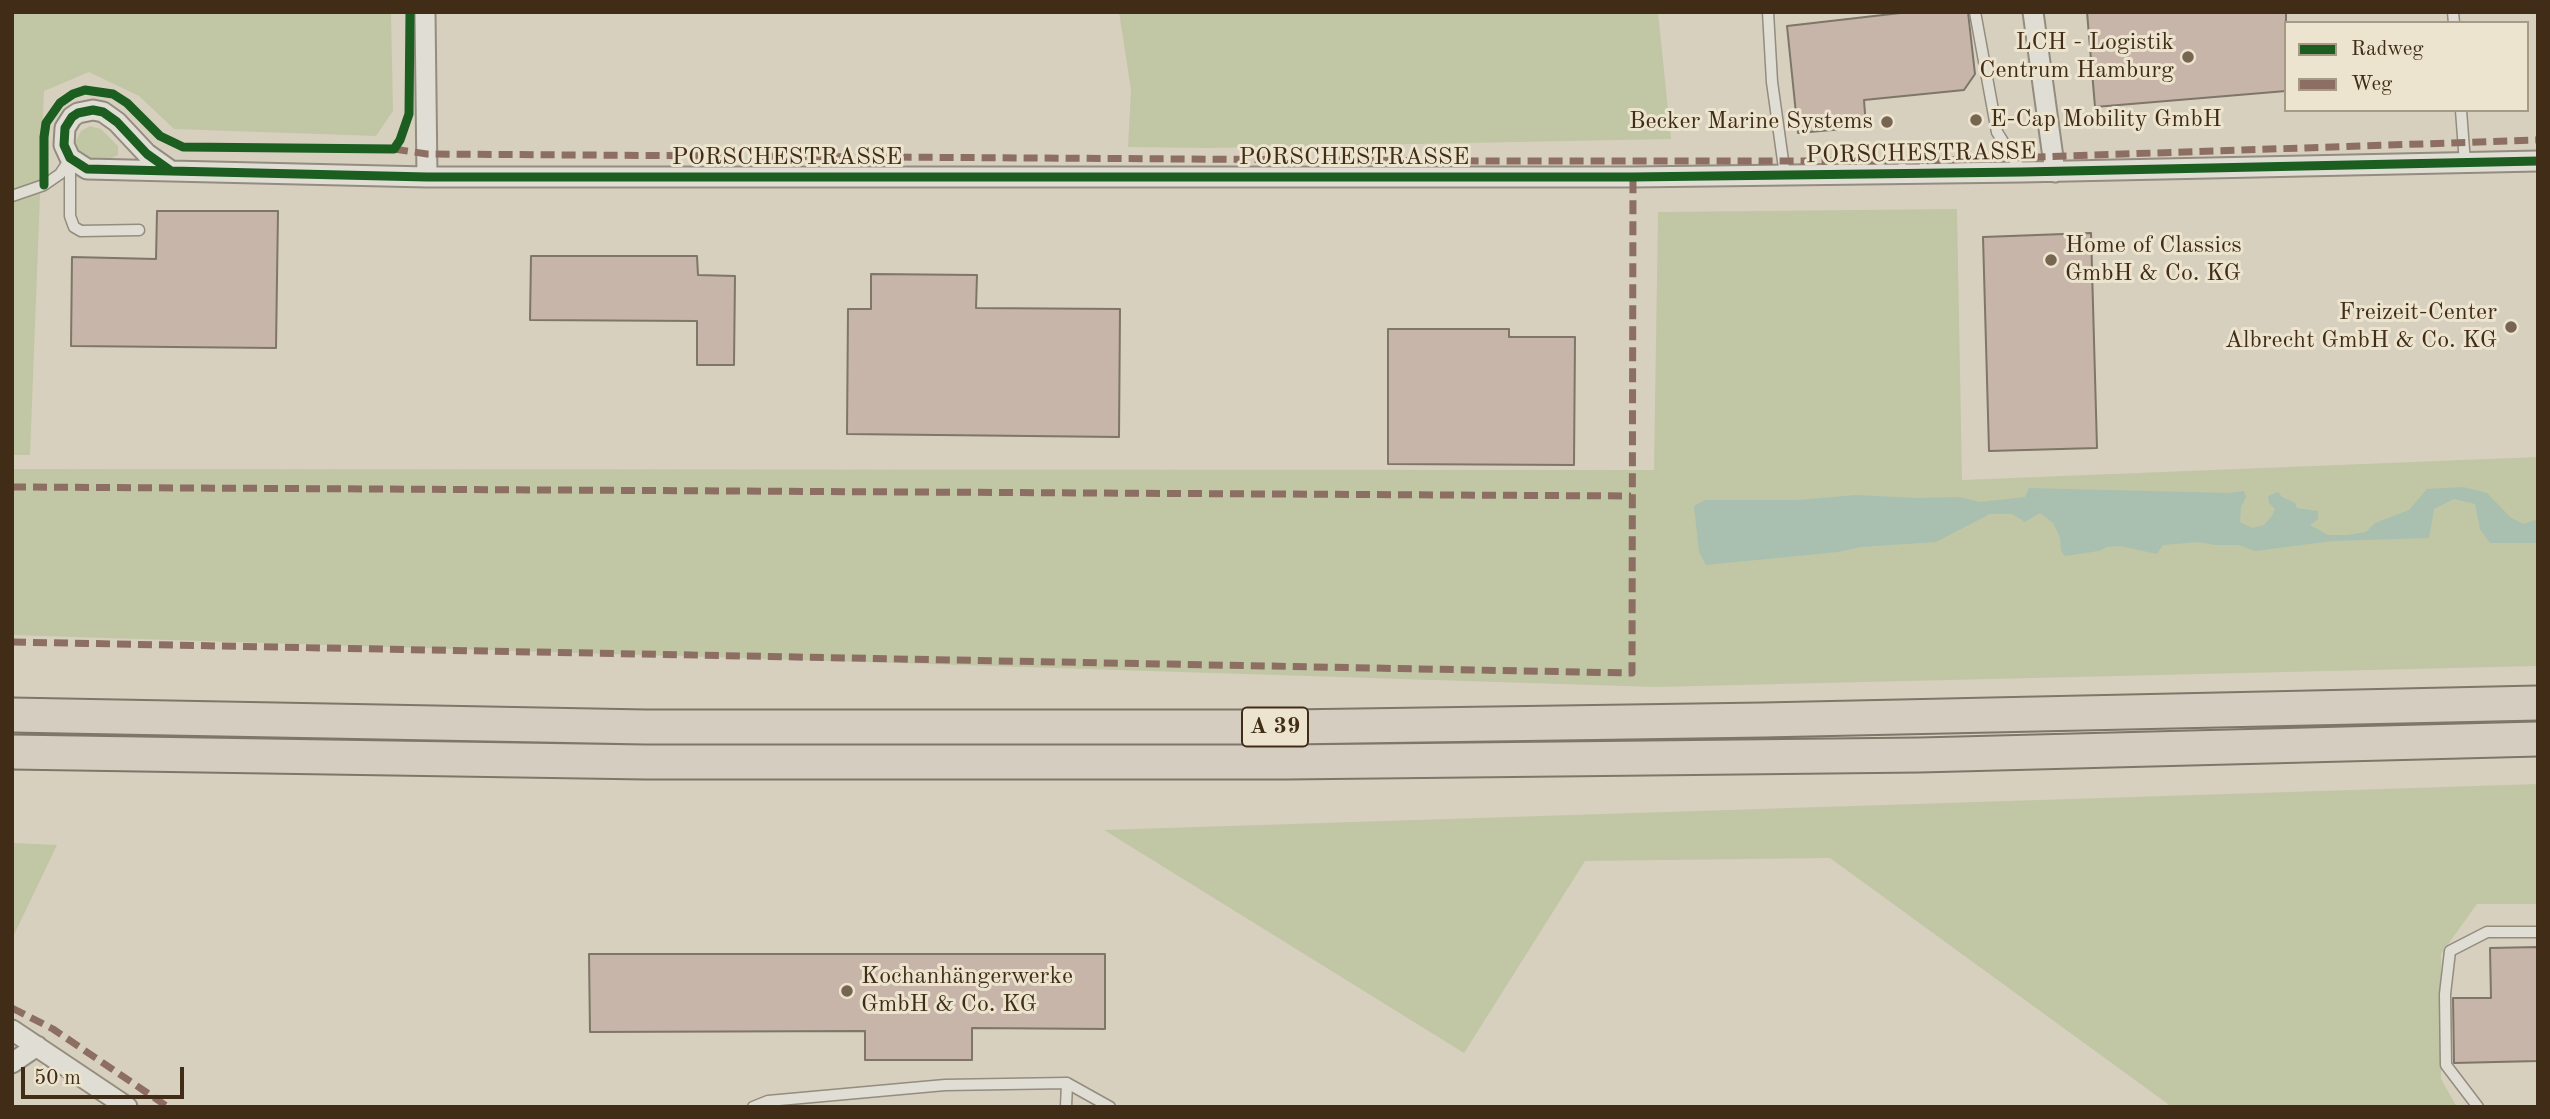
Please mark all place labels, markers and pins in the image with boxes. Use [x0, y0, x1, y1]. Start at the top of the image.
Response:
place label: LCH - Logistik Centrum Hamburg [1979, 29, 2174, 85]
marker: LCH - Logistik Centrum Hamburg [2180, 49, 2196, 65]
place label: E-Cap Mobility GmbH [1990, 106, 2222, 134]
place label: Becker Marine Systems [1629, 108, 1873, 136]
marker: E-Cap Mobility GmbH [1968, 112, 1984, 128]
marker: Becker Marine Systems [1879, 114, 1895, 130]
place label: Home of Classics GmbH & Co. KG [2065, 232, 2242, 288]
marker: Home of Classics GmbH & Co. KG [2043, 252, 2059, 268]
place label: Freizeit-Center Albrecht GmbH & Co. KG [2225, 299, 2497, 355]
marker: Freizeit-Center Albrecht GmbH & Co. KG [2503, 319, 2519, 335]
place label: Kochanhängerwerke GmbH & Co. KG [861, 963, 1073, 1019]
marker: Kochanhängerwerke GmbH & Co. KG [839, 983, 855, 999]

